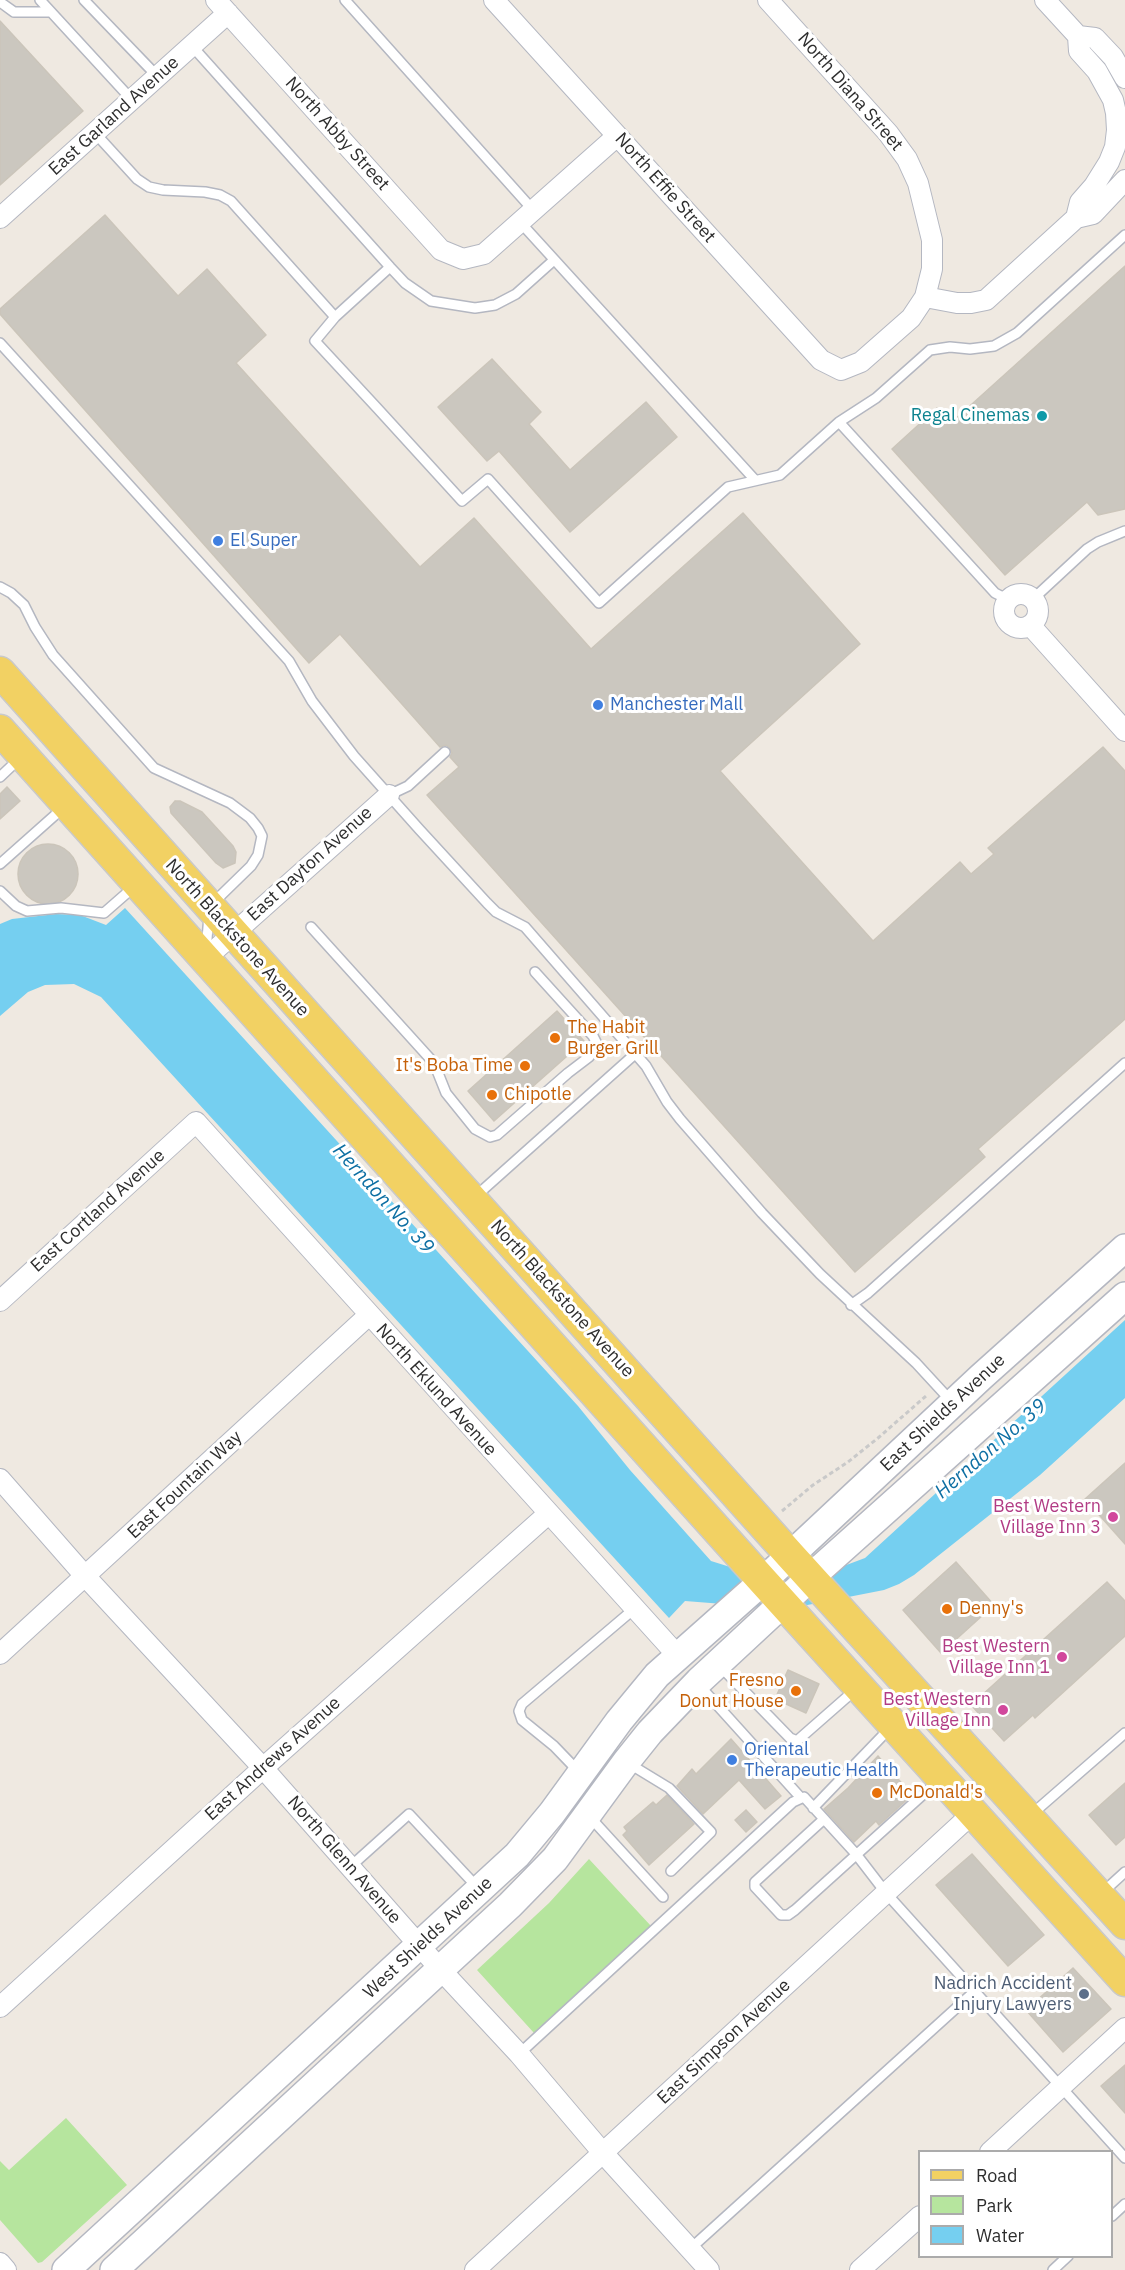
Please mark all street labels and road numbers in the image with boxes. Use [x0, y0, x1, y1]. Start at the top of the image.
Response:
street label: North Diana Street [793, 28, 907, 156]
street label: East Garland Avenue [45, 52, 183, 180]
street label: North Abby Street [280, 73, 394, 195]
street label: North Effie Street [610, 129, 720, 247]
street label: East Dayton Avenue [243, 802, 377, 926]
street label: North Blackstone Avenue [161, 855, 313, 1021]
street label: East Cortland Avenue [26, 1145, 170, 1277]
street label: North Blackstone Avenue [486, 1216, 638, 1382]
street label: North Eklund Avenue [371, 1319, 501, 1461]
street label: East Shields Avenue [876, 1350, 1010, 1476]
street label: East Fountain Way [123, 1426, 247, 1544]
street label: East Andrews Avenue [201, 1693, 345, 1825]
street label: North Glenn Avenue [283, 1792, 405, 1928]
street label: West Shields Avenue [359, 1873, 497, 2003]
street label: East Simpson Avenue [653, 1975, 795, 2109]

